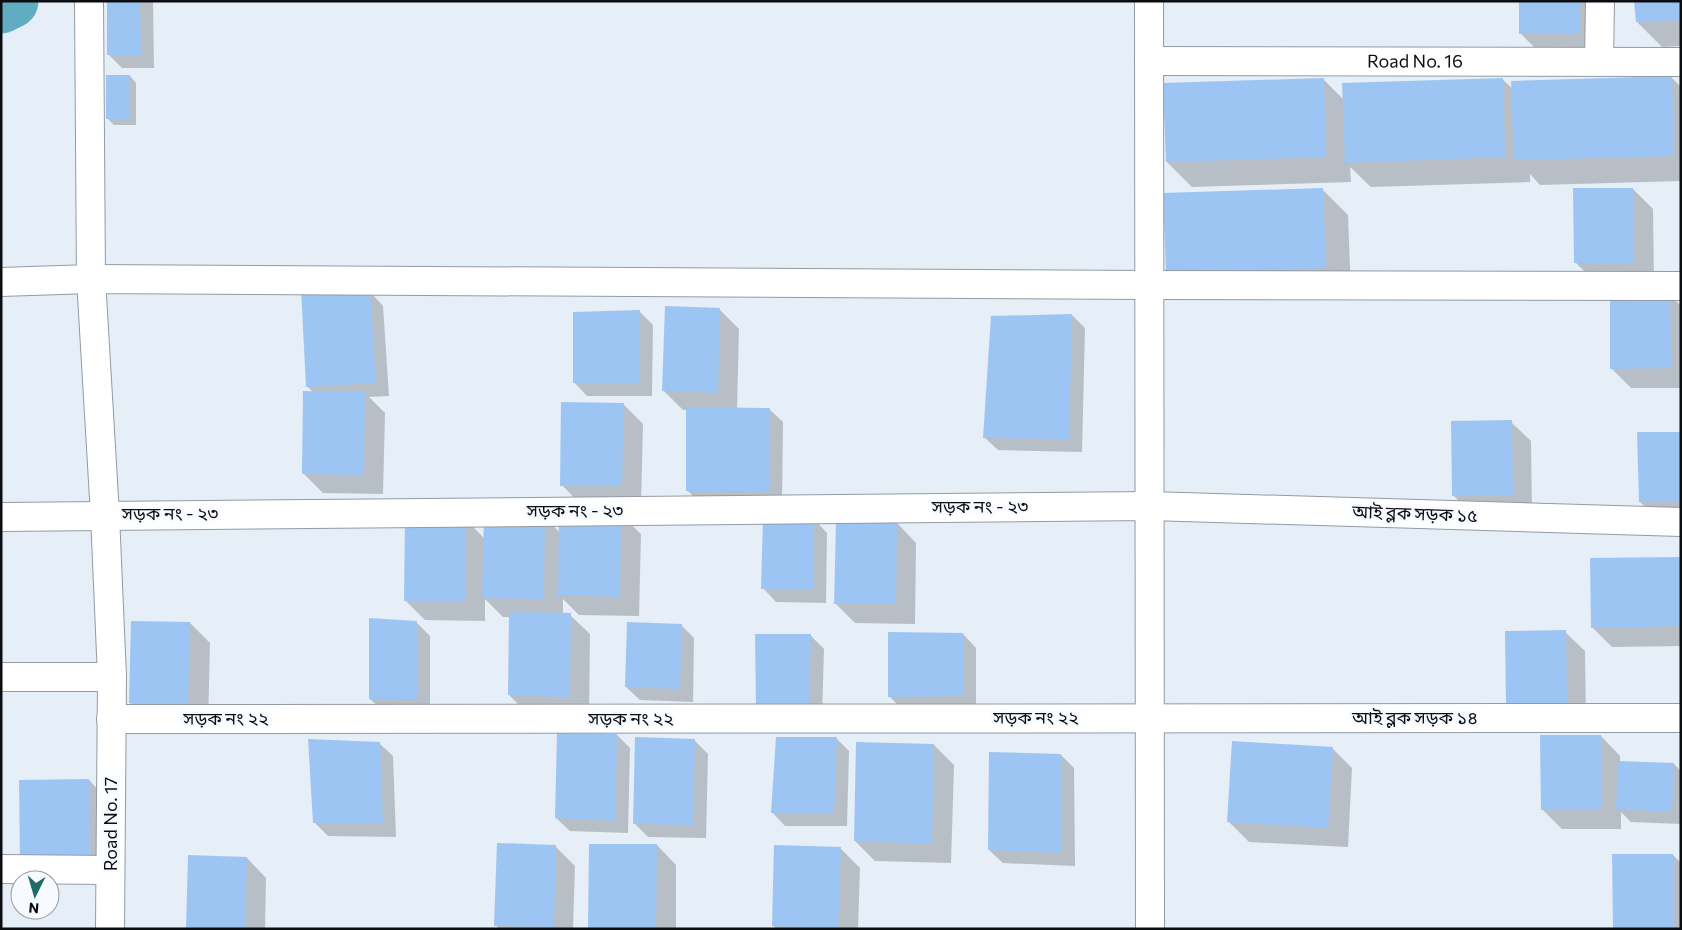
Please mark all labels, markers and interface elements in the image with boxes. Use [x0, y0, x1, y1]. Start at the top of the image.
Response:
street label: Road No. 16 [1367, 49, 1463, 72]
street label: সড়ক নং - ২৩ [931, 495, 1029, 517]
street label: সড়ক নং - ২৩ [526, 499, 624, 521]
street label: আই ব্লক সড়ক ১৫ [1351, 500, 1478, 527]
street label: সড়ক নং - ২৩ [121, 502, 219, 524]
street label: সড়ক নং ২২ [992, 706, 1079, 728]
street label: আই ব্লক সড়ক ১৪ [1351, 706, 1478, 729]
street label: সড়ক নং ২২ [182, 707, 269, 729]
street label: সড়ক নং ২২ [587, 707, 674, 729]
street label: Road No. 17 [99, 777, 121, 871]
north arrow [10, 870, 60, 920]
text: N [28, 900, 40, 917]

